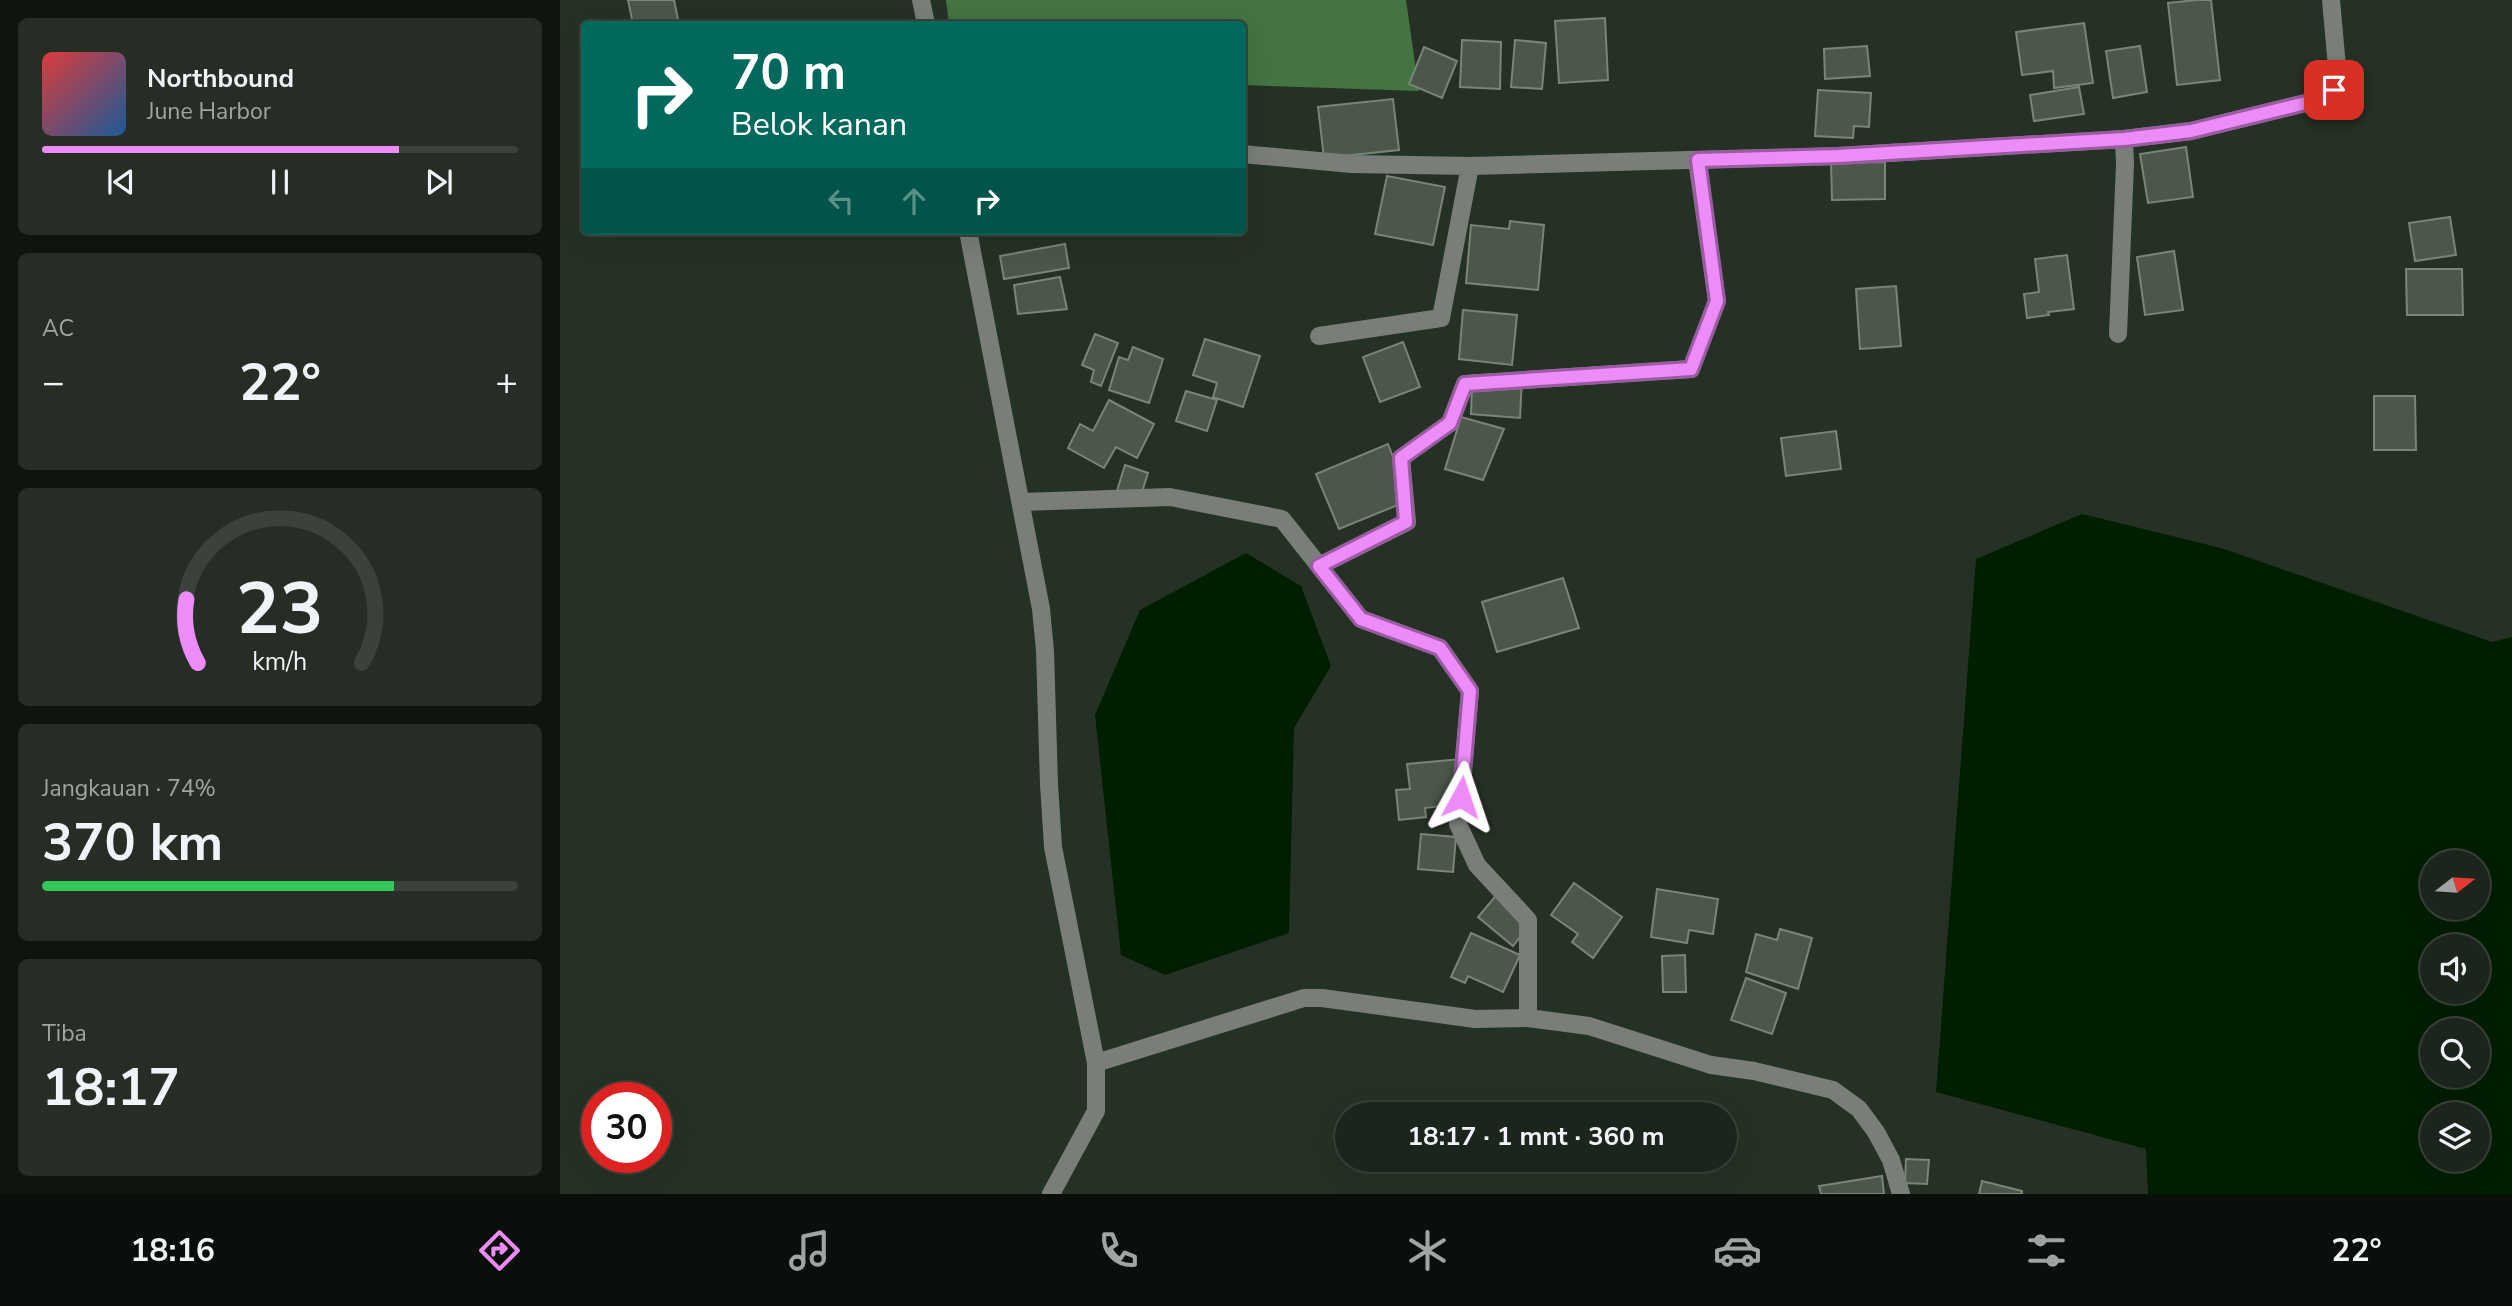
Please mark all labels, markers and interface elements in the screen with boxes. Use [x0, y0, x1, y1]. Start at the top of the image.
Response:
text: 70 m [731, 39, 846, 106]
icon: right [616, 49, 707, 140]
pin [2304, 60, 2364, 120]
text: Northbound [147, 61, 294, 96]
icon: arrive [2315, 71, 2353, 109]
text: June Harbor [147, 96, 271, 127]
text: Belok kanan [731, 103, 907, 146]
icon: previous [102, 163, 140, 201]
icon: pause [261, 163, 299, 201]
icon: next [420, 163, 458, 201]
icon: left [822, 182, 860, 220]
icon: ahead [895, 182, 933, 220]
icon: right [968, 182, 1006, 220]
text: AC [42, 313, 74, 344]
text: 22° [239, 347, 321, 418]
text: − [42, 357, 65, 408]
text: + [495, 357, 518, 408]
text: 23 [236, 559, 324, 659]
text: km/h [252, 645, 308, 679]
position arrow [1424, 760, 1498, 834]
text: Jangkauan · 74% [42, 773, 216, 804]
text: 370 km [42, 807, 223, 878]
north arrow [2420, 850, 2490, 920]
map controls [2420, 850, 2490, 1172]
button: sound [2420, 934, 2490, 1004]
text: Tiba [42, 1018, 87, 1049]
button: search [2420, 1018, 2490, 1088]
text: 18:17 [42, 1052, 180, 1123]
speed limit sign: 30 [581, 1082, 672, 1173]
button: layers [2420, 1102, 2490, 1172]
text: 18:17 · 1 mnt · 360 m [1407, 1119, 1665, 1154]
icon: directions [475, 1226, 524, 1275]
icon: music [785, 1226, 834, 1275]
icon: phone [1094, 1226, 1143, 1275]
icon: climate [1403, 1226, 1452, 1275]
icon: car [1713, 1226, 1762, 1275]
icon: filters [2022, 1226, 2071, 1275]
text: 18:16 [130, 1229, 215, 1272]
text: 22° [2331, 1229, 2382, 1272]

